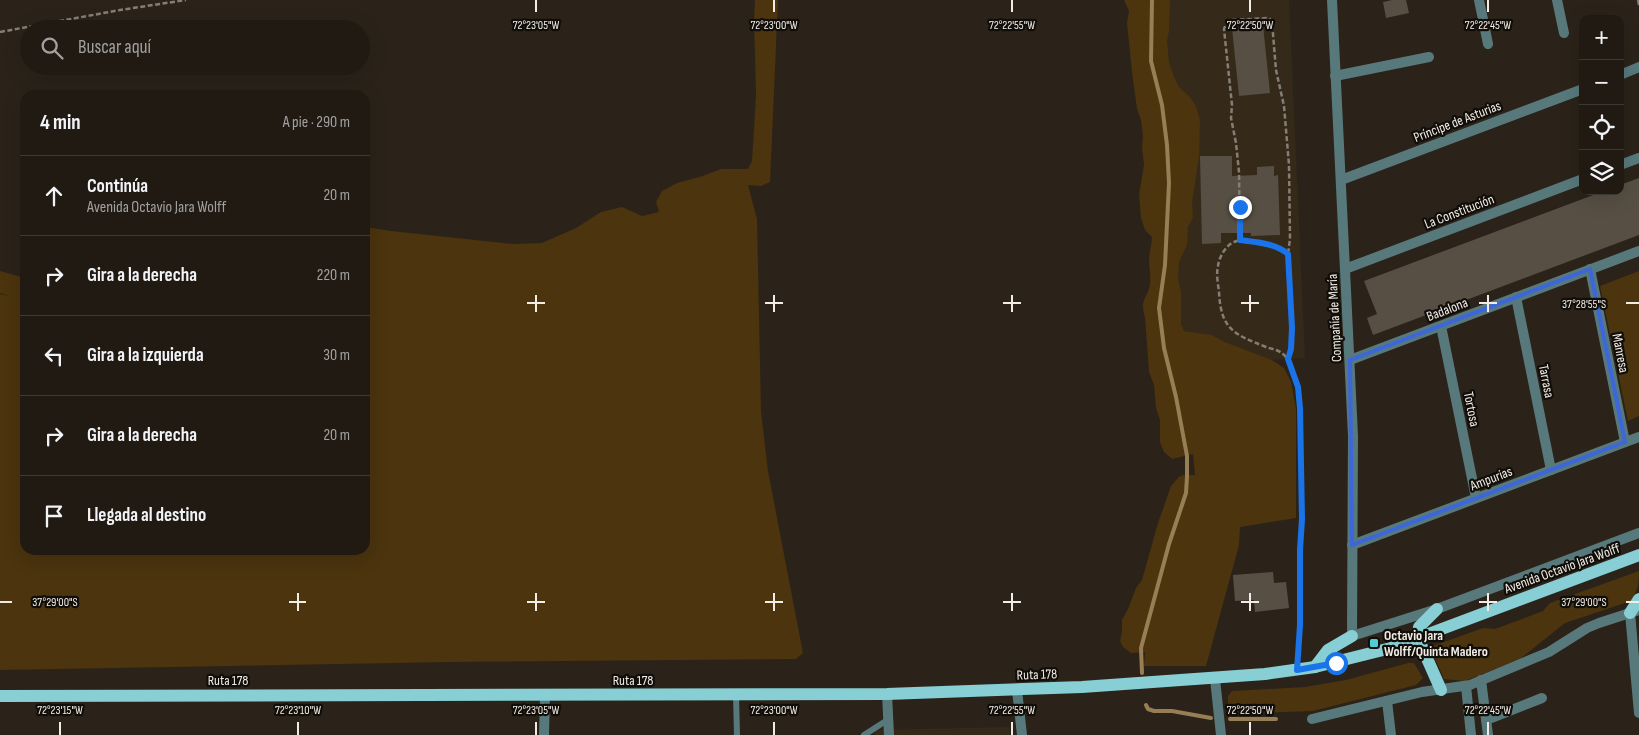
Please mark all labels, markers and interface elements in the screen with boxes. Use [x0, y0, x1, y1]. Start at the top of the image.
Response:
map controls [1579, 15, 1624, 195]
button: + [1579, 15, 1624, 60]
text: 72°23'05"W [513, 18, 559, 33]
text: 72°23'00"W [750, 18, 798, 33]
text: 72°22'55"W [989, 18, 1035, 33]
text: 72°22'50"W [1227, 18, 1273, 33]
text: 72°22'45"W [1465, 18, 1511, 33]
search box [20, 20, 370, 75]
icon: search [38, 34, 66, 62]
text: Buscar aquí [78, 36, 151, 59]
button: − [1579, 60, 1624, 105]
street label: Príncipe de Asturias [1411, 97, 1503, 146]
button: locate [1579, 105, 1624, 150]
text: 4 min [40, 110, 81, 135]
text: A pie · 290 m [283, 113, 350, 132]
button: layers [1579, 150, 1624, 195]
text: Continúa [87, 175, 148, 198]
icon: ahead [40, 182, 68, 210]
text: 20 m [323, 186, 350, 205]
street label: La Constitución [1422, 190, 1496, 233]
route end [1229, 196, 1252, 219]
text: Avenida Octavio Jara Wolff [87, 198, 226, 217]
icon: right [40, 262, 68, 290]
text: Gira a la derecha [87, 264, 197, 287]
text: 220 m [317, 266, 350, 285]
street label: Compañía de María [1324, 273, 1345, 362]
street label: Badalona [1424, 294, 1470, 325]
text: 37°28'55"S [1562, 297, 1606, 312]
street label: Manresa [1608, 332, 1633, 374]
icon: left [40, 342, 68, 370]
text: Gira a la izquierda [87, 344, 204, 367]
text: 30 m [323, 346, 350, 365]
street label: Tarrasa [1535, 363, 1558, 399]
street label: Tortosa [1460, 390, 1483, 428]
icon: right [40, 422, 68, 450]
text: Gira a la derecha [87, 424, 197, 447]
text: 20 m [323, 426, 350, 445]
street label: Ampurias [1467, 463, 1515, 495]
icon: arrive [40, 502, 68, 530]
text: Llegada al destino [87, 504, 206, 527]
street label: Avenida Octavio Jara Wolff [1501, 539, 1623, 598]
text: 37°29'00"S [32, 595, 78, 610]
text: 37°29'00"S [1561, 595, 1607, 610]
place label: Octavio Jara Wolff/Quinta Madero [1384, 627, 1488, 660]
marker: Octavio Jara Wolff/Quinta Madero [1368, 637, 1380, 649]
route start [1325, 652, 1348, 675]
street label: Ruta 178 [1016, 665, 1058, 684]
street label: Ruta 178 [208, 672, 248, 689]
street label: Ruta 178 [613, 672, 653, 689]
text: 72°23'15"W [37, 703, 83, 718]
text: 72°23'10"W [275, 703, 321, 718]
text: 72°23'05"W [513, 703, 559, 718]
text: 72°23'00"W [750, 703, 798, 718]
text: 72°22'55"W [989, 703, 1035, 718]
text: 72°22'50"W [1227, 703, 1273, 718]
text: 72°22'45"W [1465, 703, 1511, 718]

